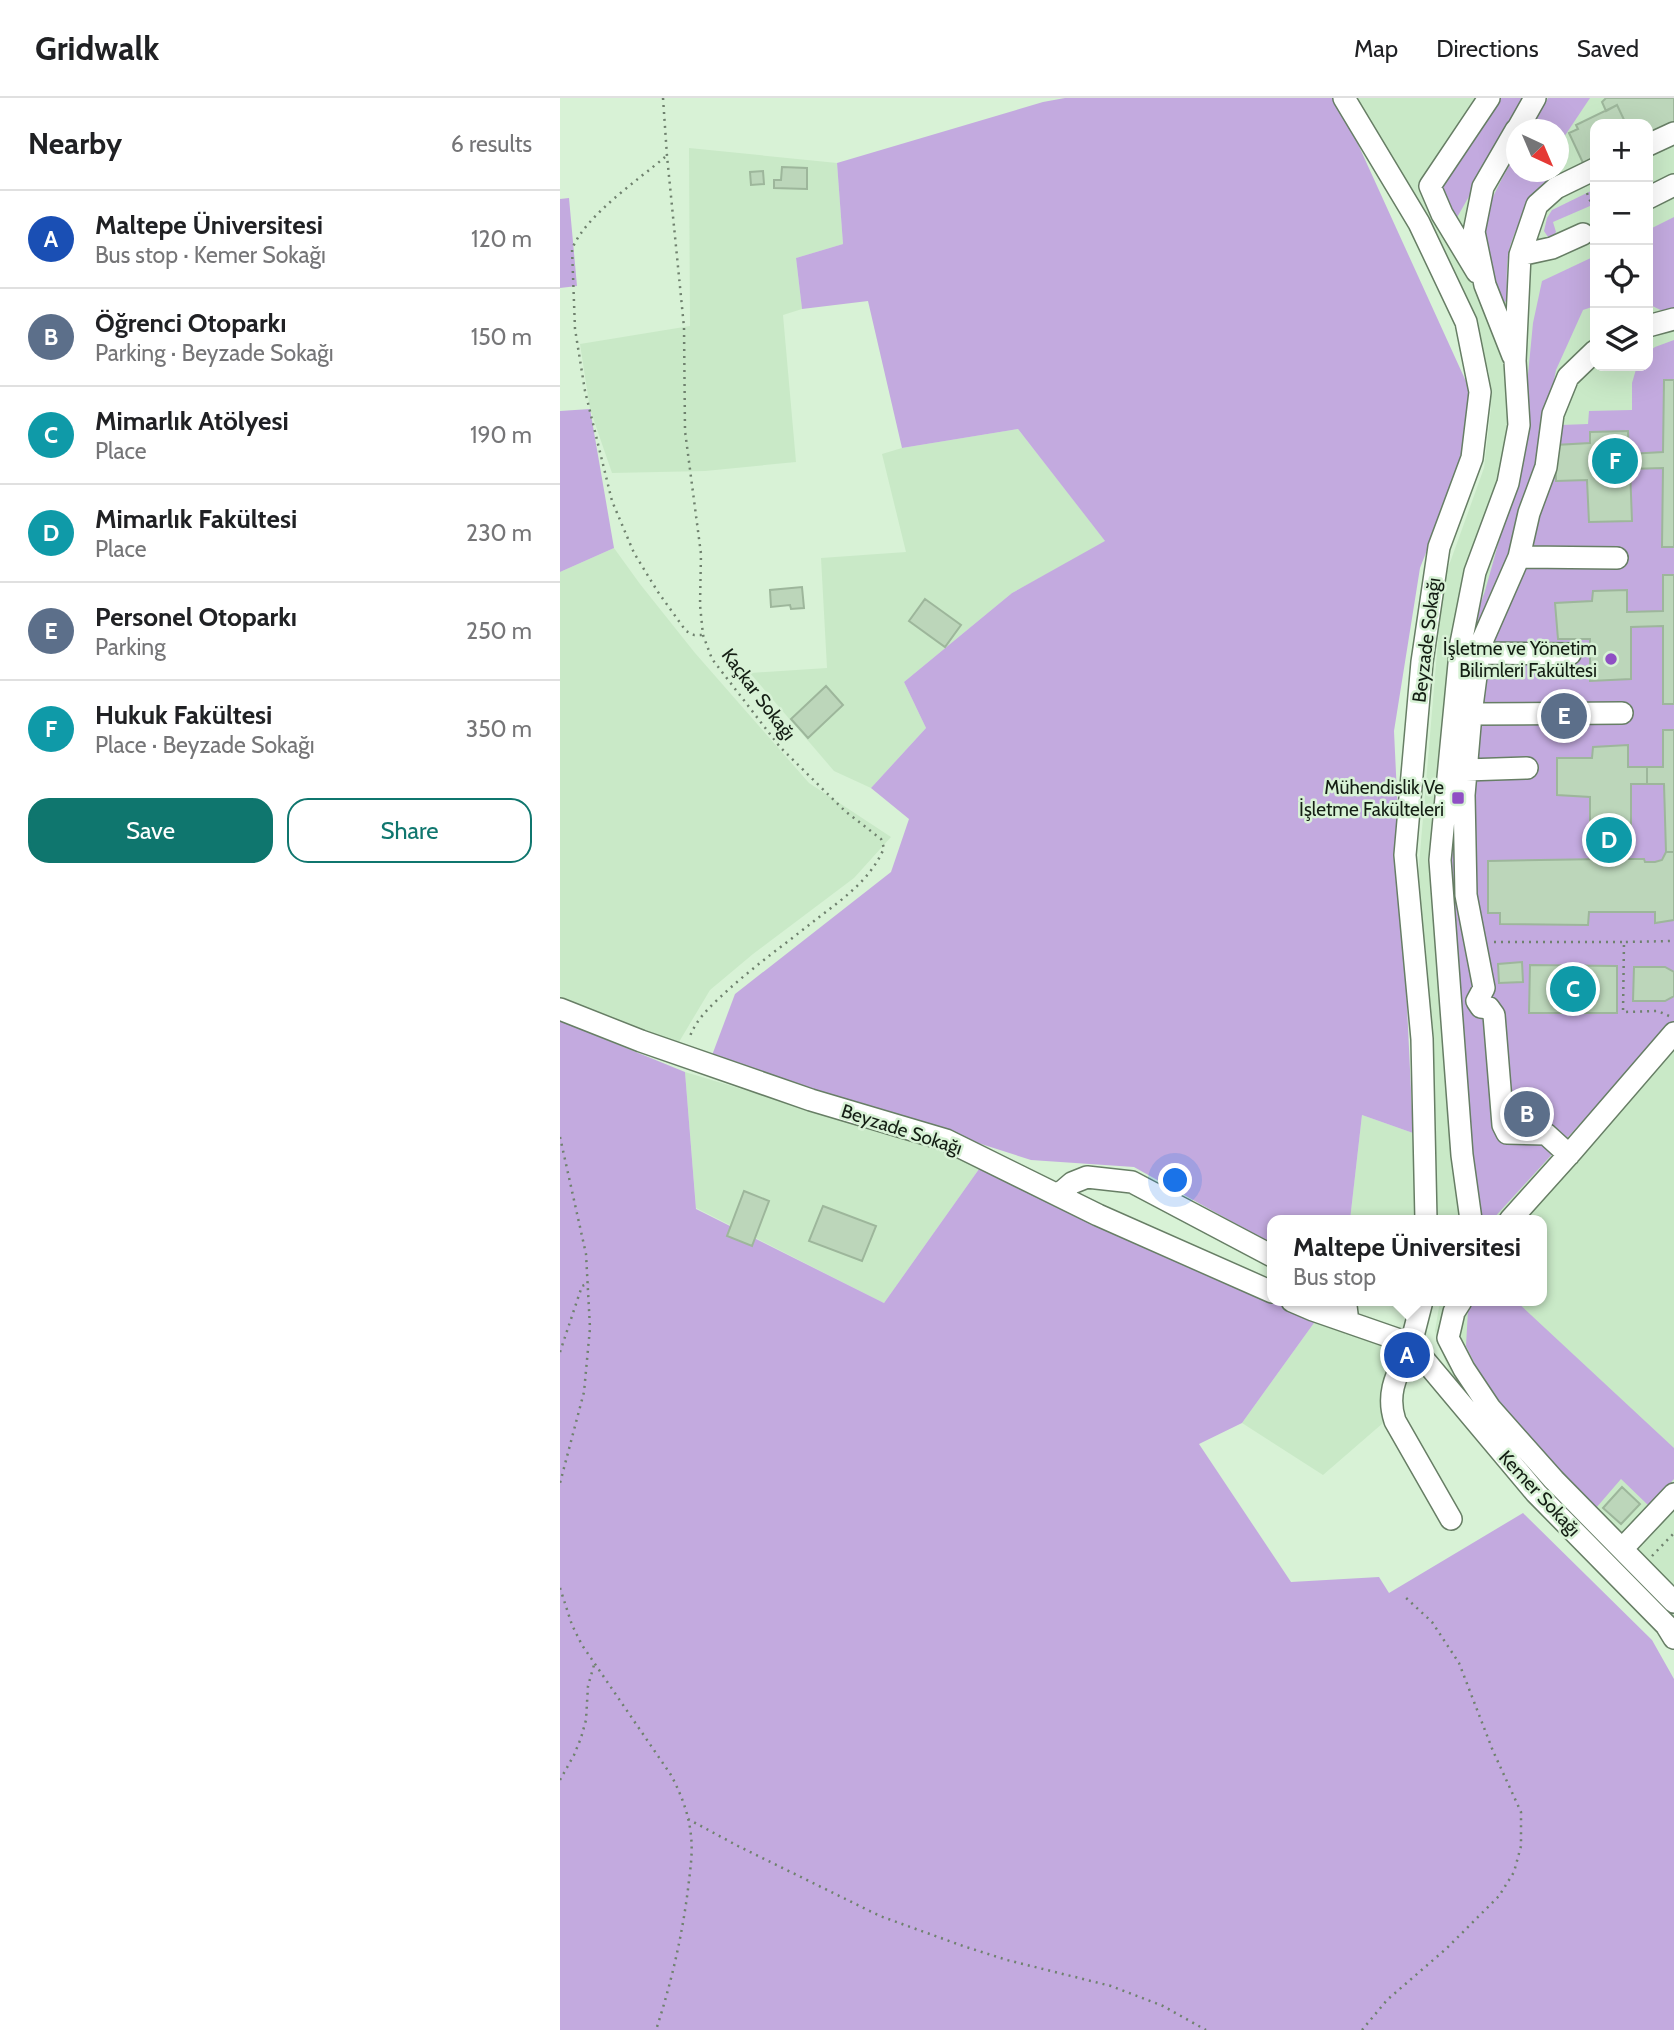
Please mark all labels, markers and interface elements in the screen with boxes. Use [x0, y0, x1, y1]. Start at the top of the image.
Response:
text: Gridwalk [35, 28, 159, 68]
text: Map [1354, 34, 1398, 63]
text: Directions [1436, 34, 1539, 63]
text: Saved [1577, 34, 1639, 63]
north arrow [1506, 119, 1569, 182]
map controls [1590, 119, 1653, 371]
button: + [1590, 119, 1653, 182]
text: Nearby [28, 125, 122, 162]
text: 6 results [451, 130, 532, 158]
button: − [1590, 182, 1653, 245]
text: Maltepe Üniversitesi [95, 209, 323, 241]
text: A [44, 225, 58, 253]
text: 120 m [471, 225, 532, 253]
text: Bus stop · Kemer Sokağı [95, 241, 326, 269]
button: locate [1590, 245, 1653, 308]
text: Öğrenci Otoparkı [95, 307, 286, 339]
button: layers [1590, 308, 1653, 371]
text: B [44, 323, 58, 351]
text: 150 m [471, 323, 532, 351]
text: Parking · Beyzade Sokağı [95, 339, 334, 367]
text: Mimarlık Atölyesi [95, 405, 289, 437]
text: C [44, 421, 58, 449]
text: 190 m [470, 421, 532, 449]
pin: F [1592, 435, 1638, 487]
text: Place [95, 437, 147, 465]
text: Mimarlık Fakültesi [95, 503, 297, 535]
text: D [43, 519, 59, 547]
text: 230 m [466, 519, 532, 547]
text: Place [95, 535, 147, 563]
street label: Beyzade Sokağı [1407, 576, 1446, 704]
text: Personel Otoparkı [95, 601, 297, 633]
text: E [44, 617, 58, 645]
text: 250 m [466, 617, 532, 645]
text: Parking [95, 633, 166, 661]
place label: İşletme ve Yönetim Bilimleri Fakültesi [1443, 637, 1597, 682]
street label: Kaçkar Sokağı [717, 644, 801, 745]
marker: İşletme ve Yönetim Bilimleri Fakültesi [1603, 651, 1619, 667]
pin: E [1541, 690, 1587, 742]
text: Hukuk Fakültesi [95, 699, 272, 731]
text: F [45, 715, 57, 743]
text: 350 m [466, 715, 532, 743]
text: Place · Beyzade Sokağı [95, 731, 315, 759]
place label: Mühendislik Ve İşletme Fakülteleri [1299, 776, 1444, 821]
marker: Mühendislik Ve İşletme Fakülteleri [1450, 790, 1466, 806]
button: Save [28, 798, 273, 863]
button: Share [287, 798, 532, 863]
pin: D [1586, 814, 1632, 866]
pin: C [1550, 963, 1596, 1015]
pin: B [1504, 1088, 1550, 1140]
street label: Beyzade Sokağı [838, 1099, 965, 1160]
your location [1158, 1163, 1192, 1197]
popup [1267, 1215, 1547, 1306]
text: Maltepe Üniversitesi [1293, 1231, 1521, 1263]
text: Bus stop [1293, 1263, 1376, 1291]
pin: A [1384, 1329, 1430, 1381]
street label: Kemer Sokağı [1494, 1446, 1585, 1541]

